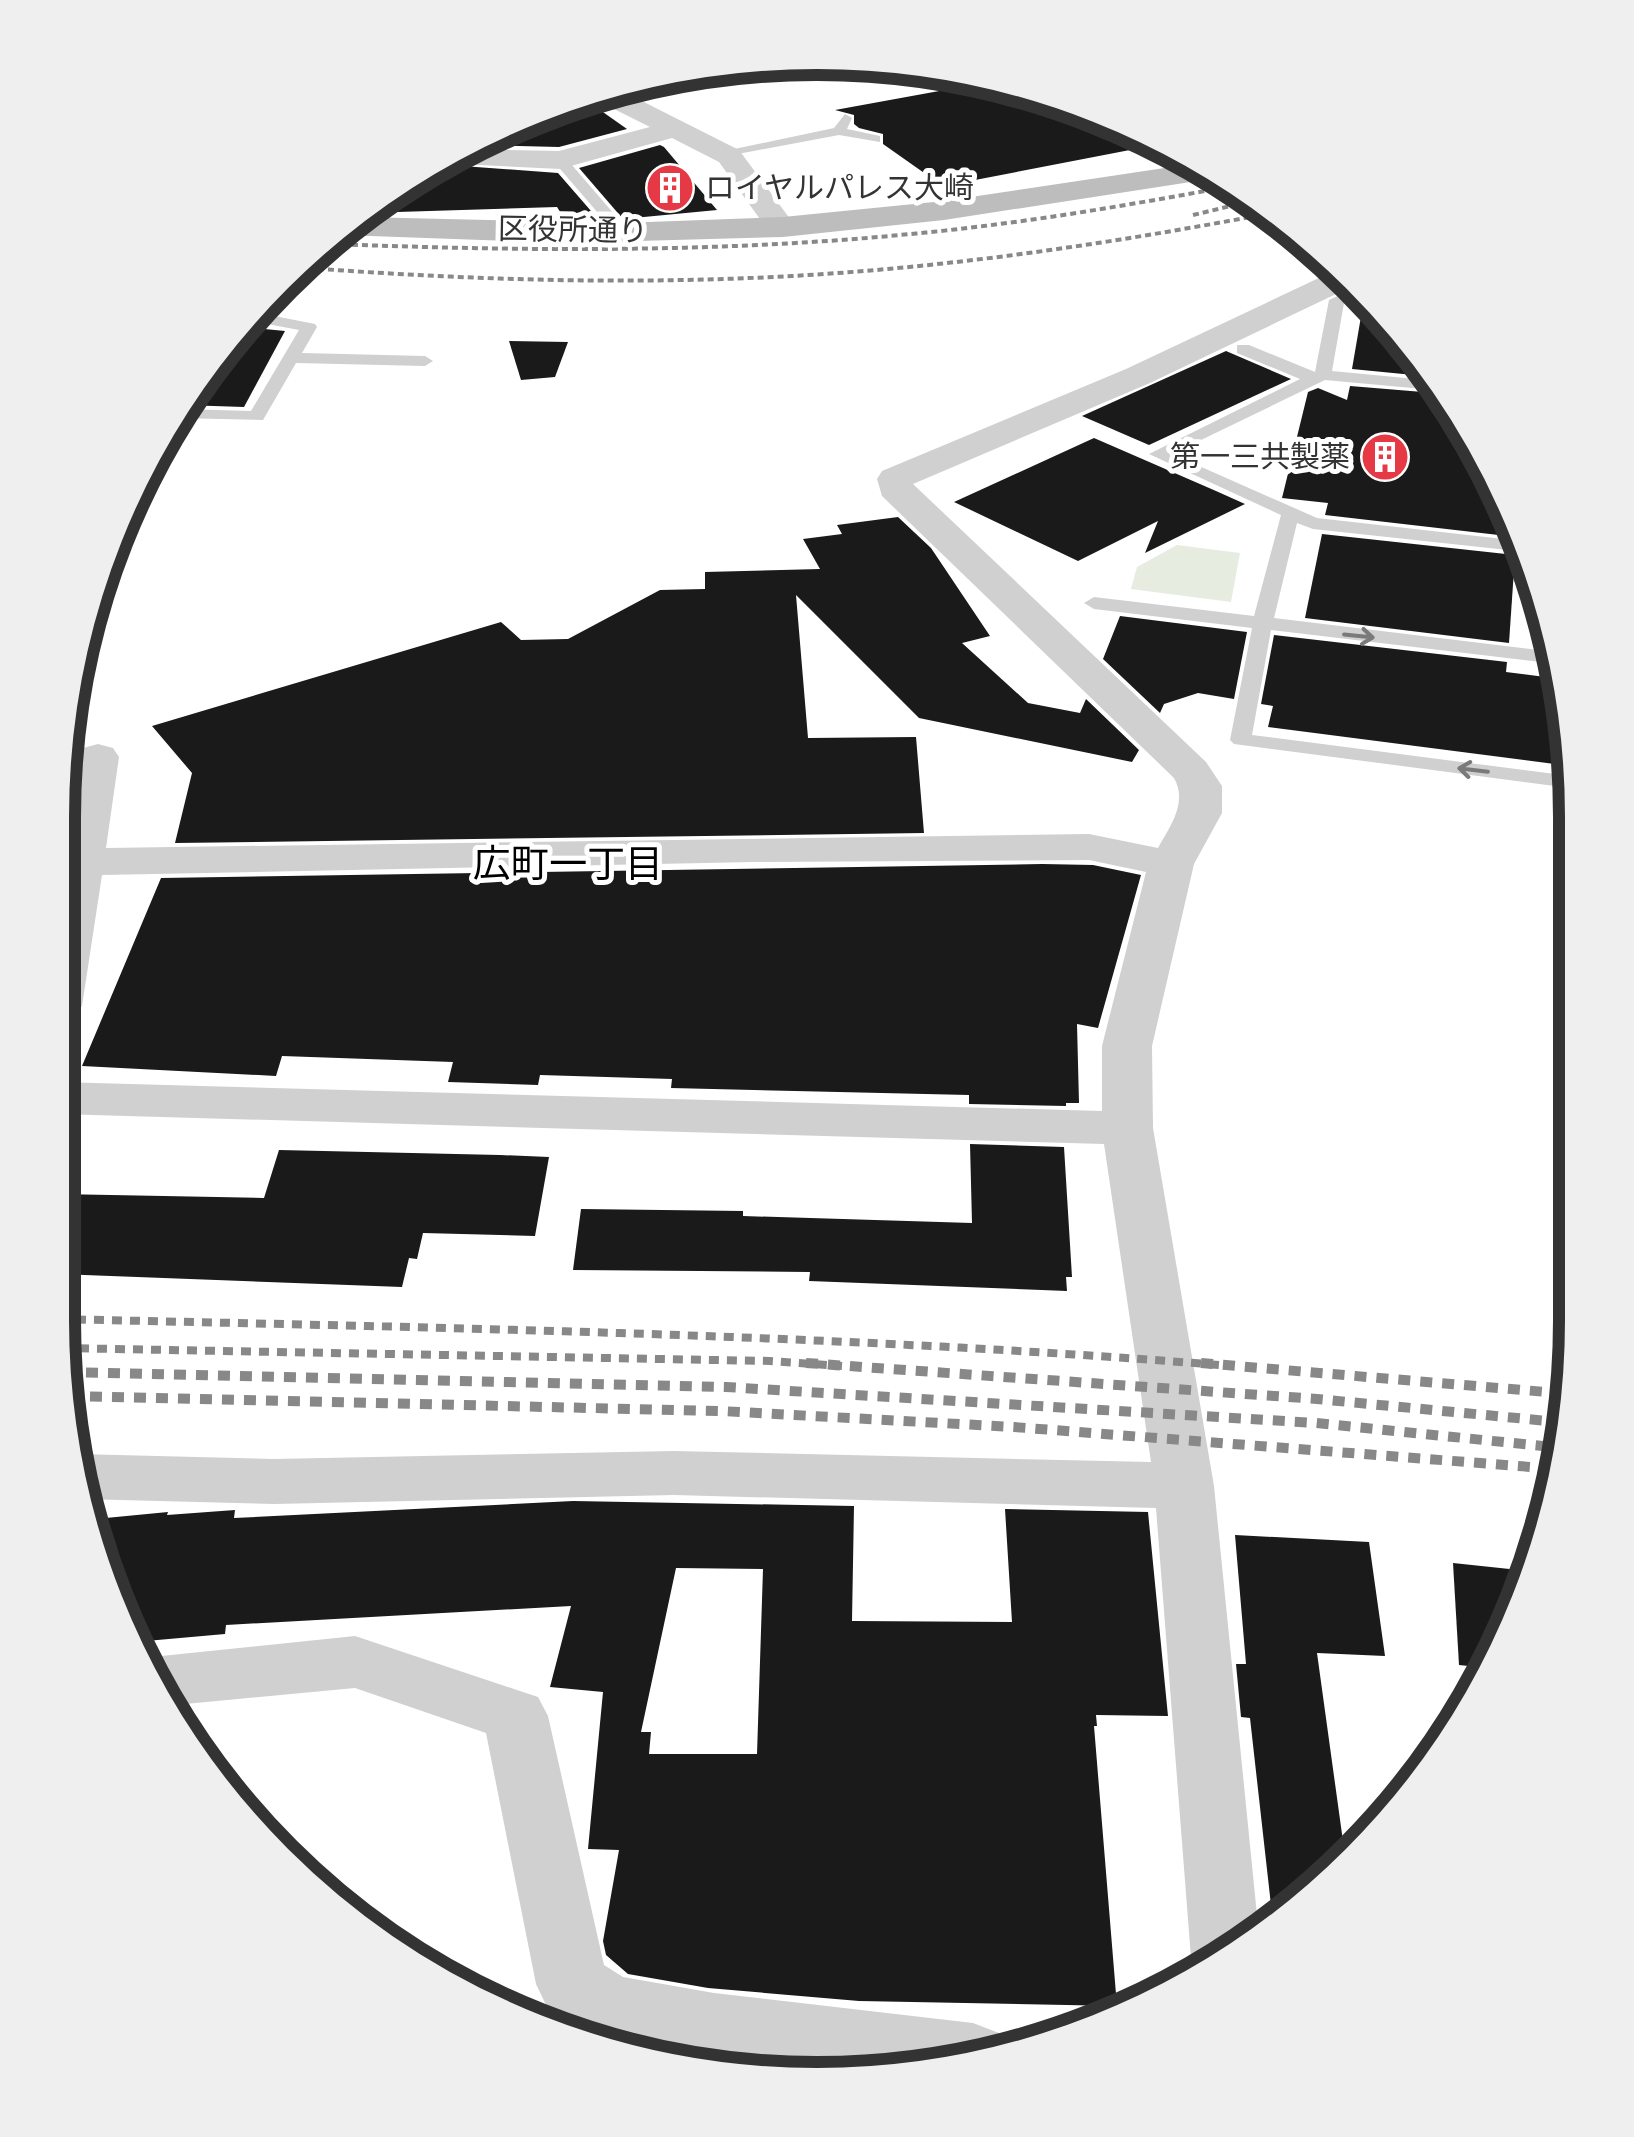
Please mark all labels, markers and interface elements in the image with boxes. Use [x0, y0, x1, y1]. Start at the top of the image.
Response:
building icon: ロイヤルパレス大崎 [644, 162, 696, 214]
place label: ロイヤルパレス大崎 [705, 170, 974, 205]
street label: 区役所通り [498, 211, 648, 248]
building icon: 第一三共製薬 [1359, 431, 1411, 483]
place label: 第一三共製薬 [1170, 439, 1350, 474]
one-way arrow [1342, 627, 1374, 646]
one-way arrow [1458, 760, 1490, 779]
district label: 広町一丁目 [473, 842, 663, 886]

